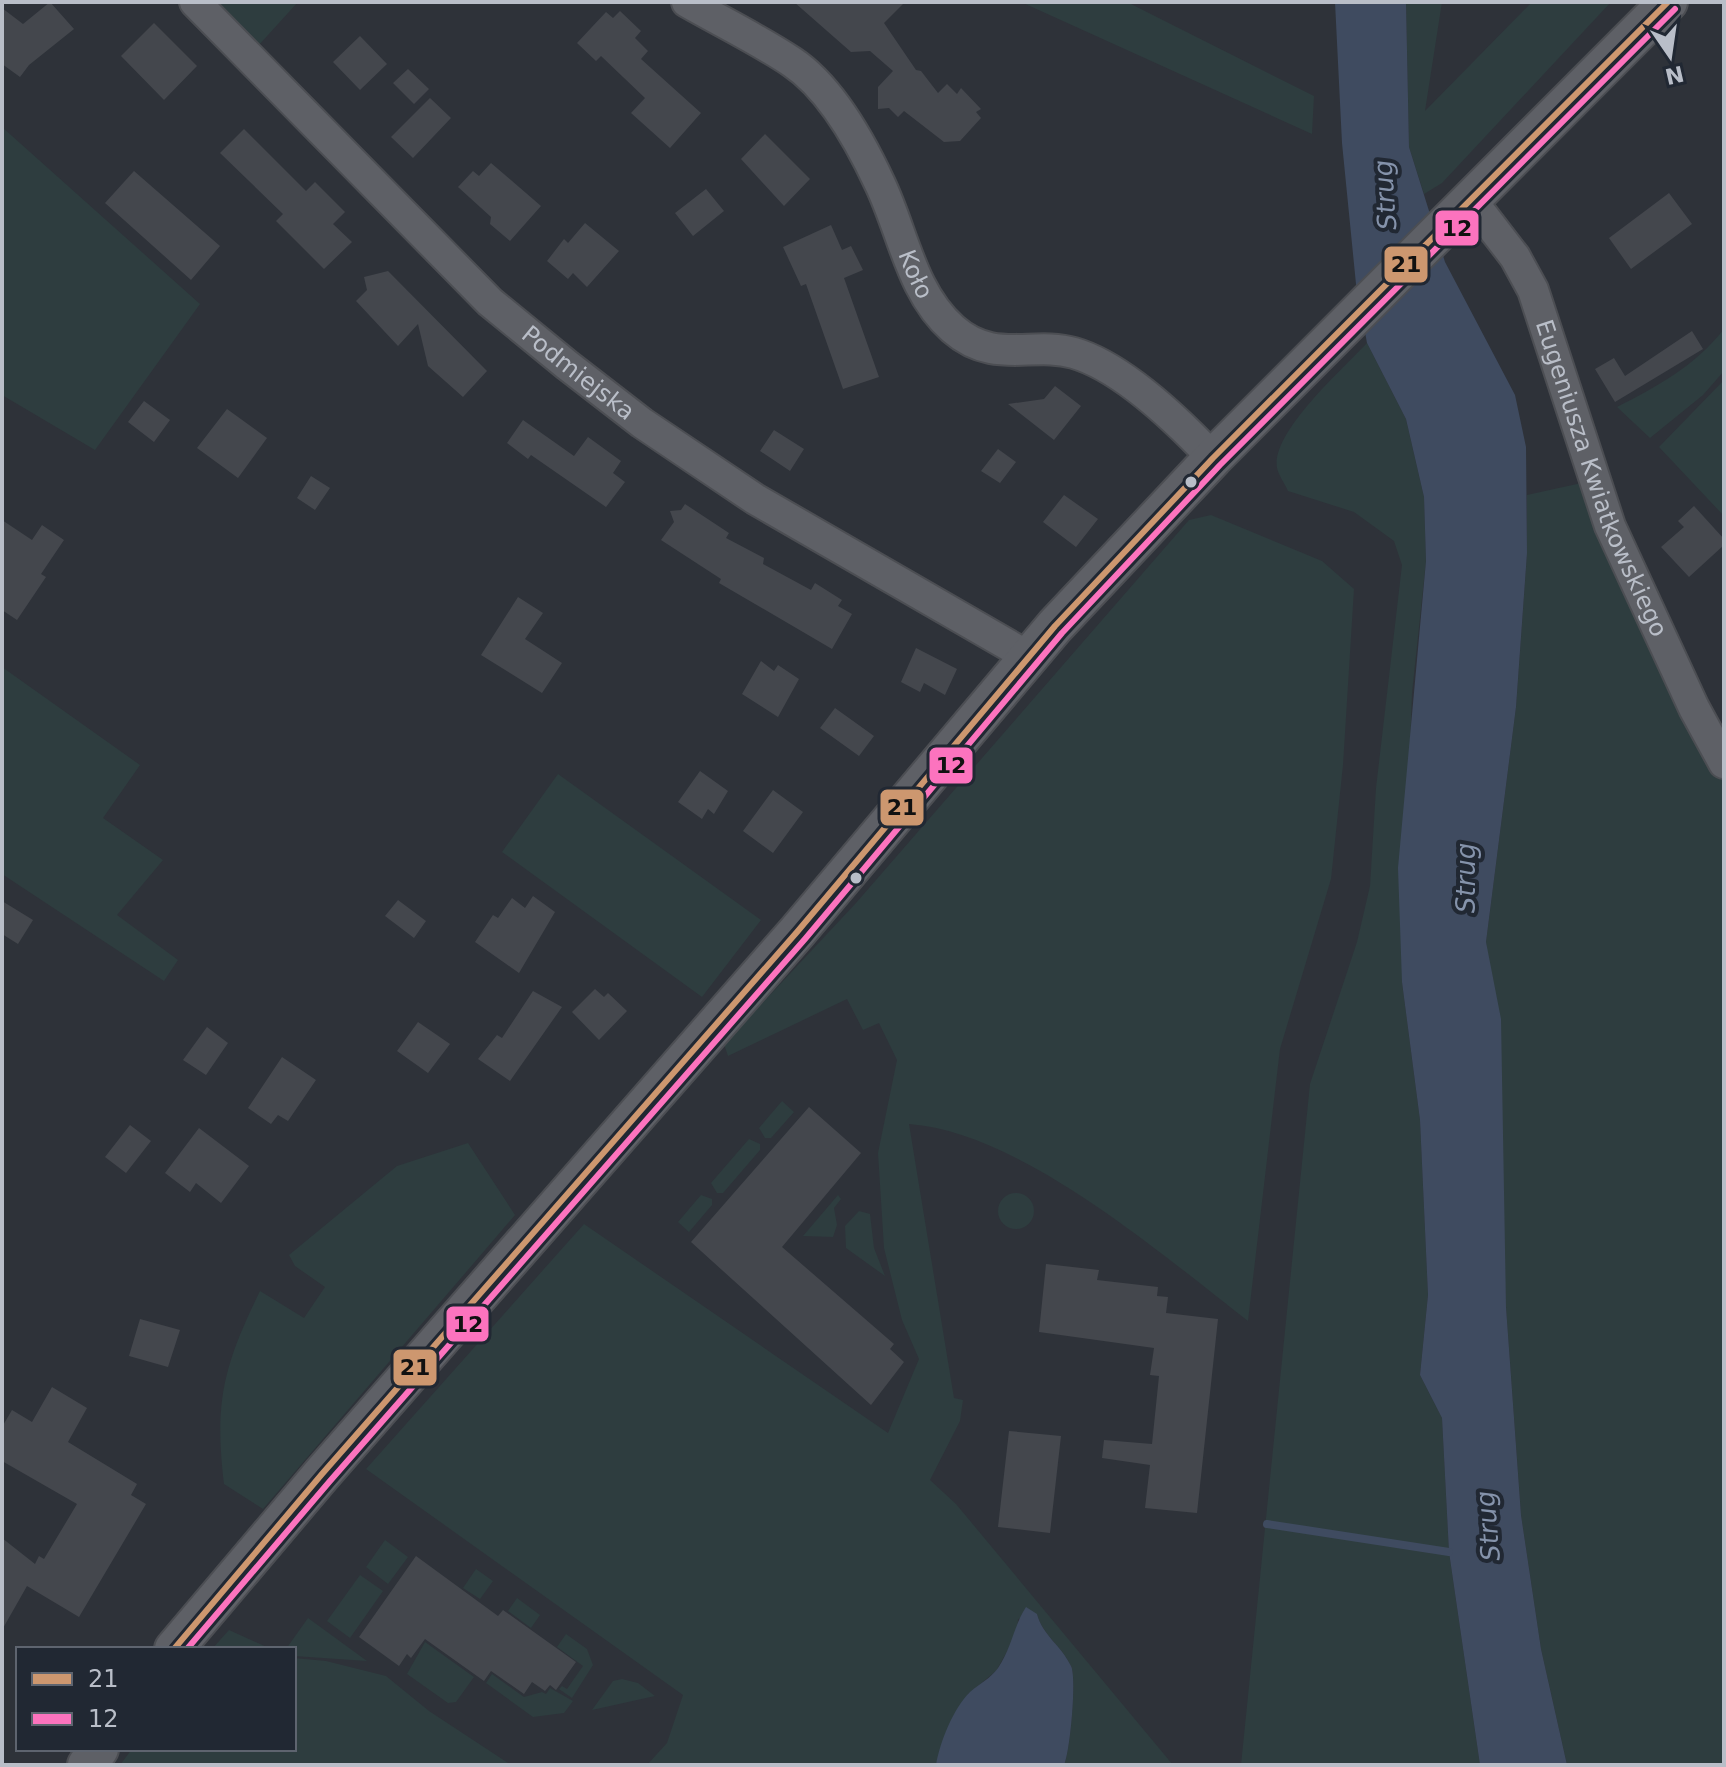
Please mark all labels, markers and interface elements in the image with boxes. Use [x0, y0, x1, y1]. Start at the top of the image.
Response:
north arrow [1630, 16, 1710, 96]
text: N [1663, 61, 1686, 89]
water label: Strug [1368, 159, 1402, 231]
line badge: 12 [1434, 209, 1480, 247]
text: 12 [1442, 216, 1472, 241]
line badge: 21 [1383, 245, 1429, 284]
street label: Koło [893, 246, 939, 304]
text: 21 [1391, 252, 1421, 277]
street label: Eugeniusza Kwiatkowskiego [1530, 316, 1673, 641]
street label: Podmiejska [516, 320, 640, 426]
unlabelled marker [1183, 474, 1199, 490]
line badge: 12 [928, 746, 974, 785]
text: 12 [936, 753, 966, 778]
line badge: 21 [879, 788, 925, 827]
text: 21 [887, 795, 917, 820]
water label: Strug [1451, 843, 1481, 913]
unlabelled marker [848, 870, 864, 886]
line badge: 12 [445, 1305, 490, 1343]
text: 12 [453, 1312, 483, 1337]
line badge: 21 [392, 1348, 438, 1387]
text: 21 [400, 1355, 430, 1380]
water label: Strug [1470, 1490, 1506, 1562]
legend [16, 1647, 296, 1751]
text: 21 [88, 1665, 119, 1693]
text: 12 [88, 1705, 119, 1733]

